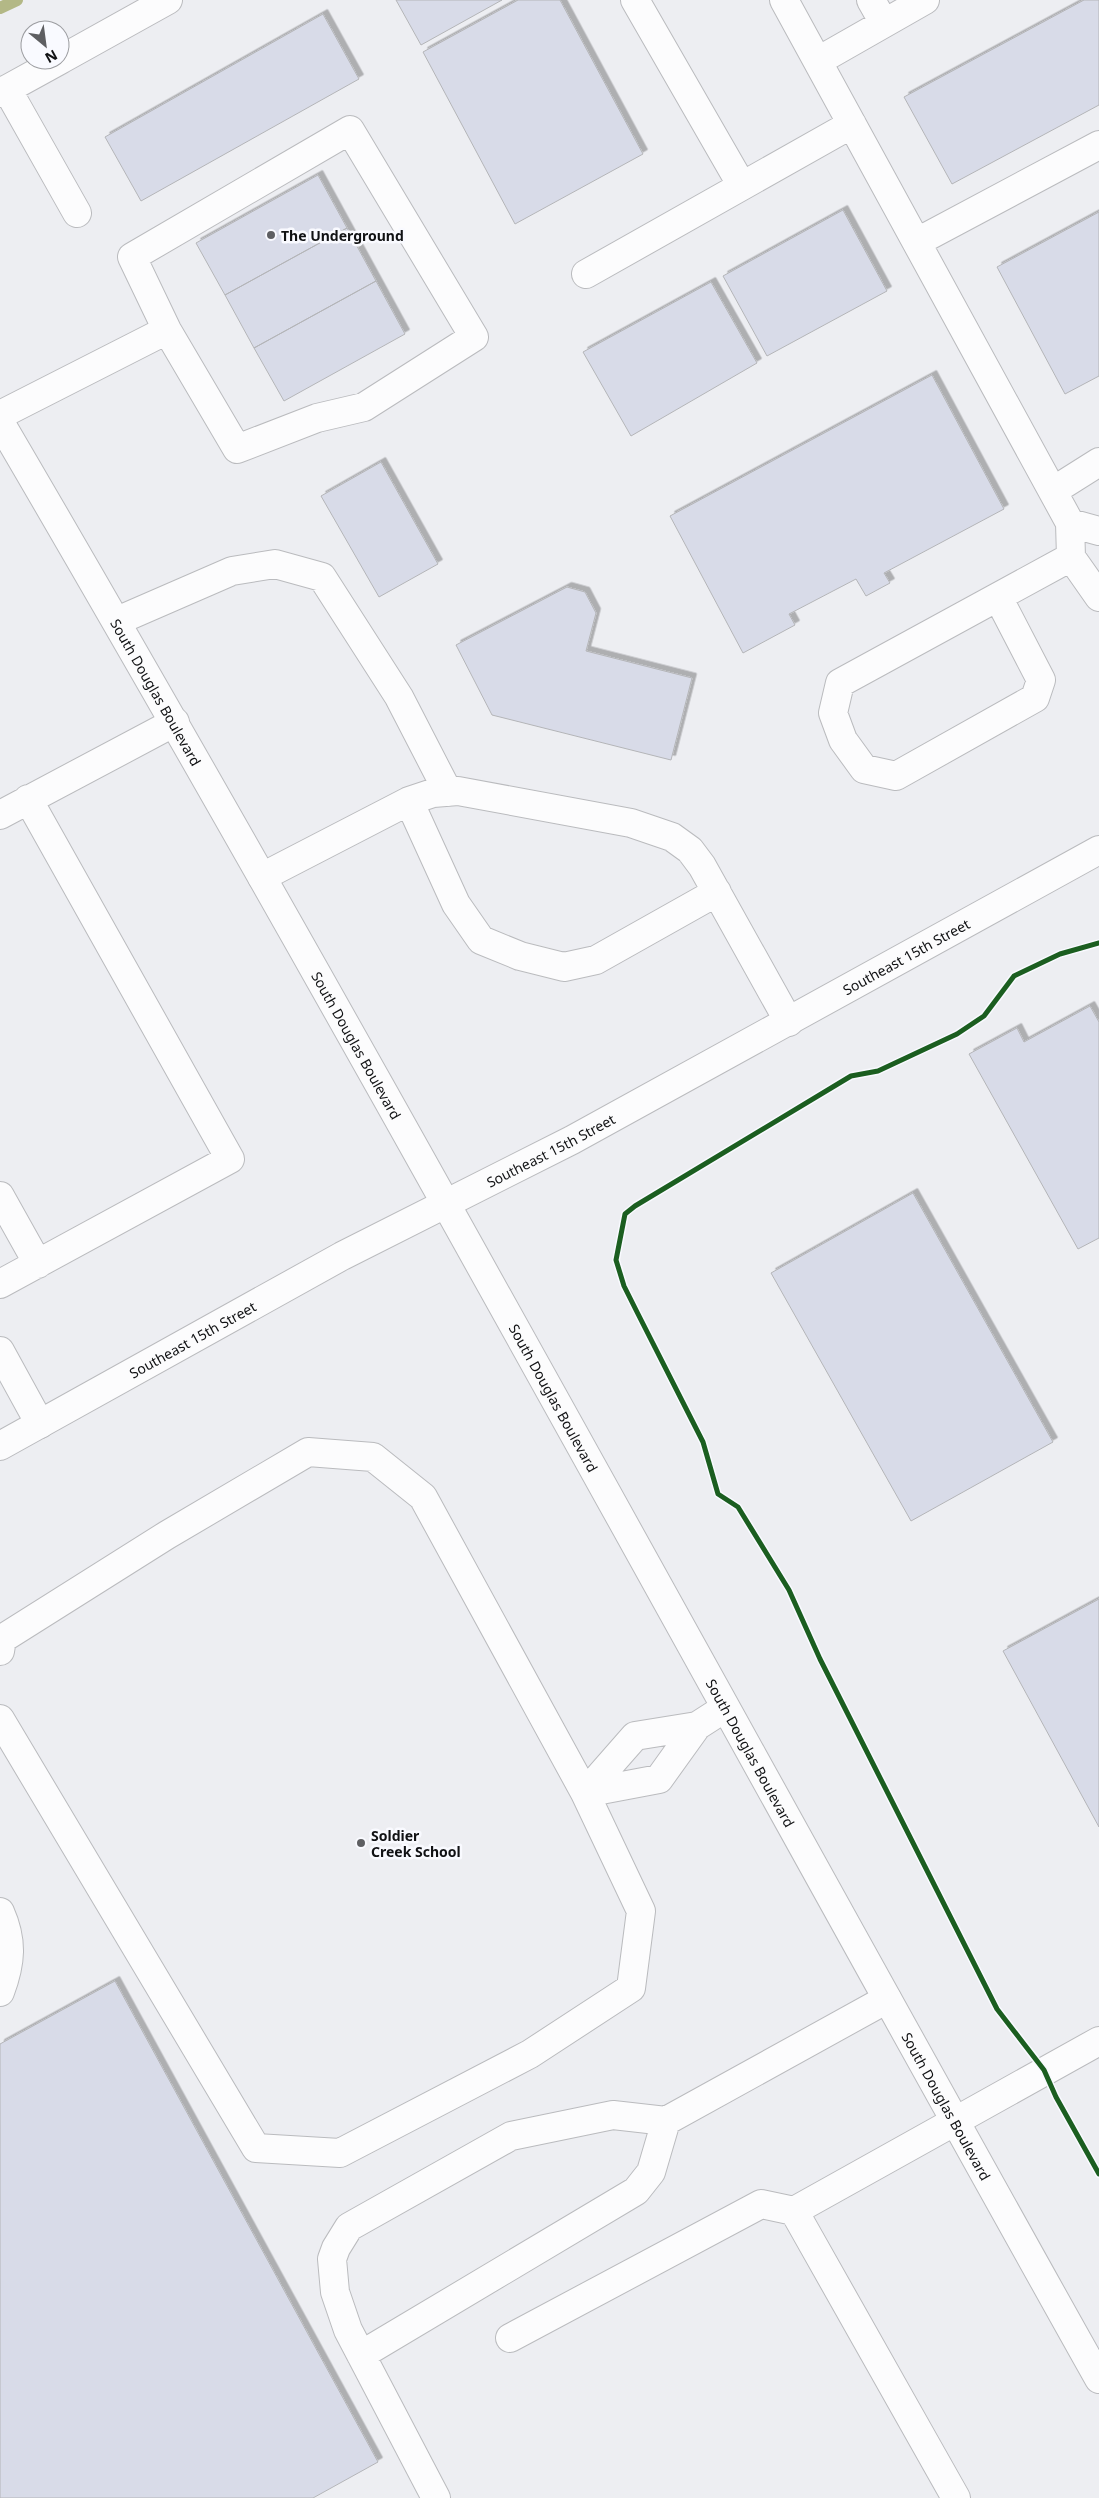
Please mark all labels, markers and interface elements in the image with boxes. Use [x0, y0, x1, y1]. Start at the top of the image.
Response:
north arrow [20, 20, 70, 70]
text: N [42, 46, 61, 68]
place label: The Underground [281, 226, 404, 245]
marker: The Underground [265, 229, 277, 241]
street label: South Douglas Boulevard [107, 615, 206, 769]
street label: Southeast 15th Street [839, 914, 973, 999]
street label: South Douglas Boulevard [308, 968, 406, 1122]
street label: Southeast 15th Street [483, 1109, 618, 1191]
street label: Southeast 15th Street [126, 1296, 259, 1382]
street label: South Douglas Boulevard [505, 1320, 603, 1475]
street label: South Douglas Boulevard [702, 1675, 799, 1830]
place label: Soldier Creek School [371, 1826, 461, 1861]
marker: Soldier Creek School [355, 1837, 367, 1849]
street label: South Douglas Boulevard [898, 2029, 996, 2184]

